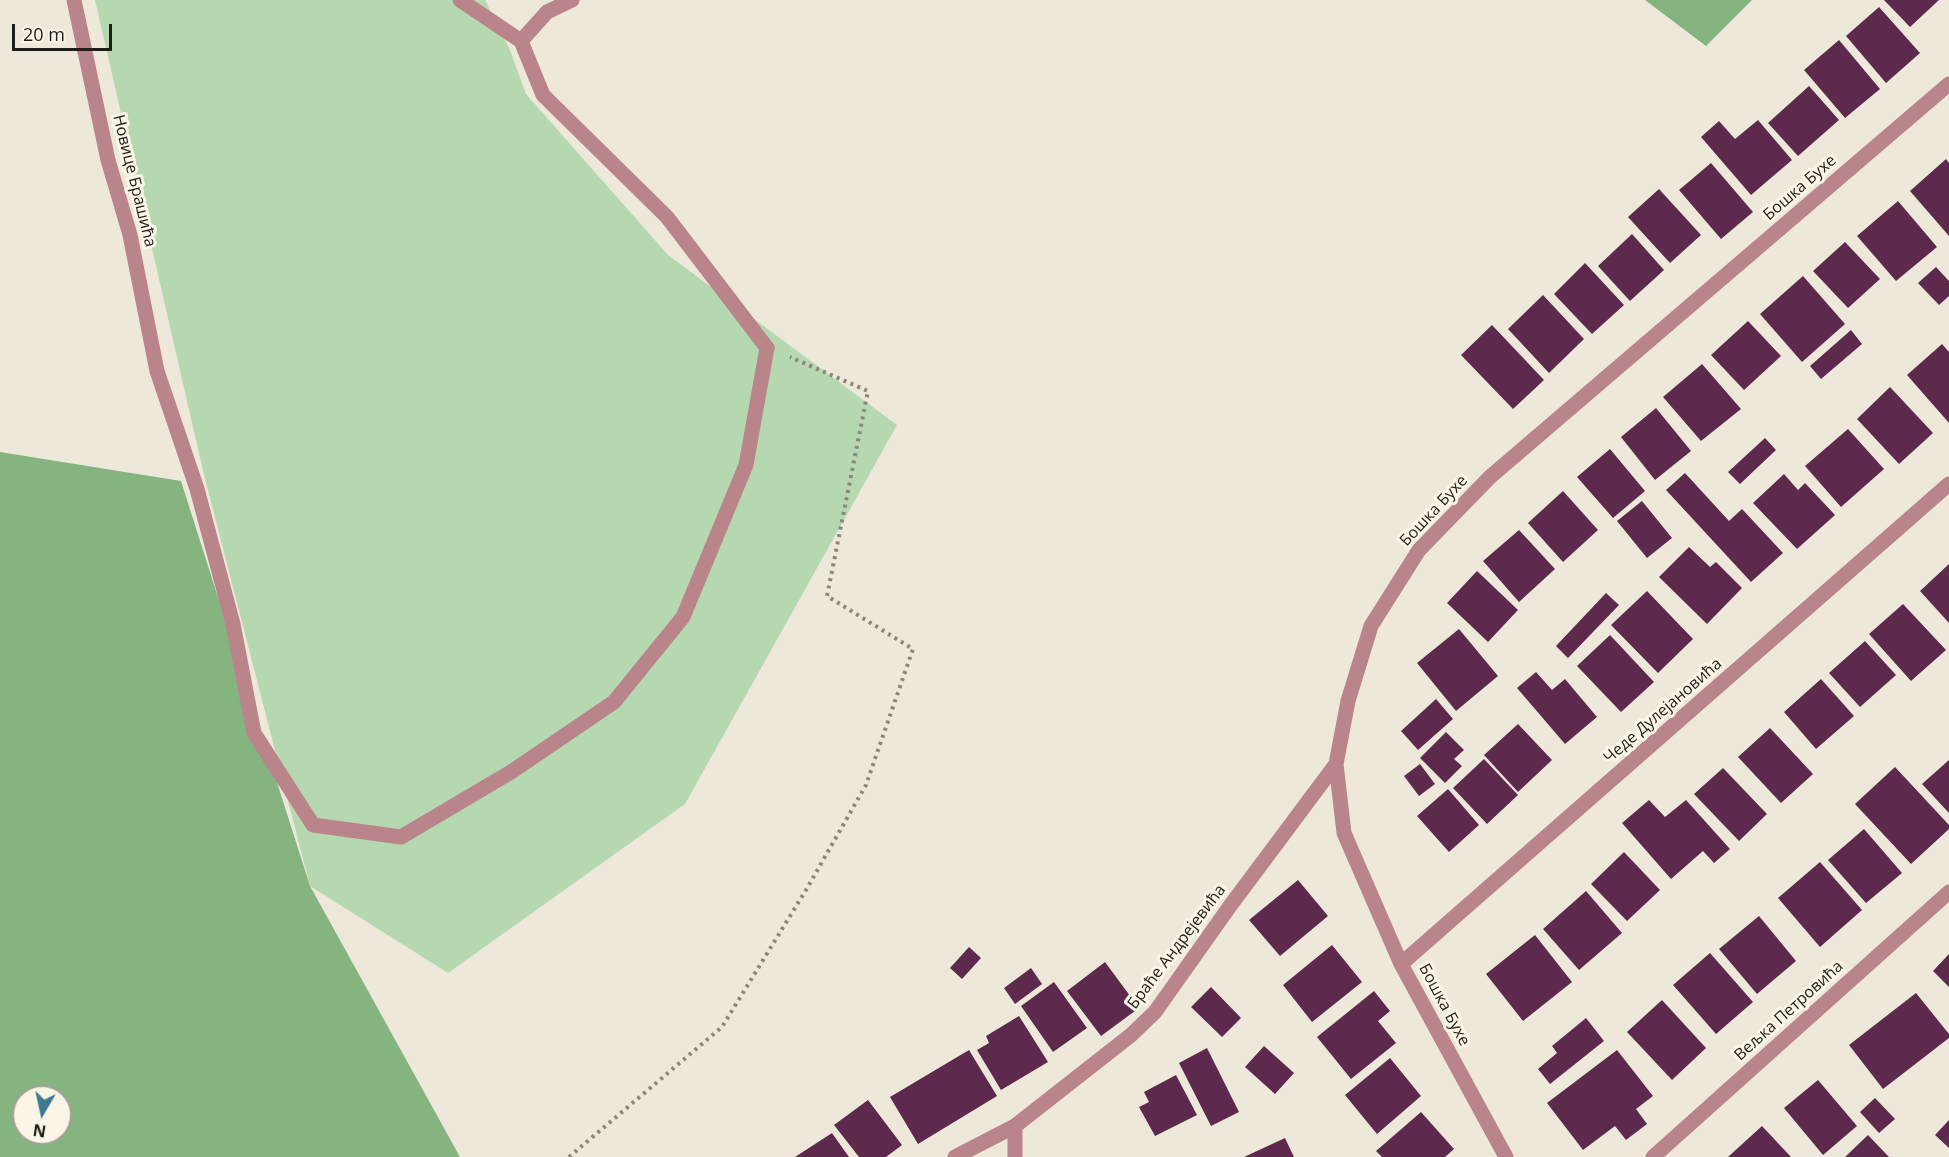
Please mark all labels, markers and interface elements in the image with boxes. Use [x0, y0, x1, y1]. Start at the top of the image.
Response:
scale bar [15, 12, 116, 50]
text: 20 m [23, 22, 65, 46]
street label: Новице Брашића [108, 113, 160, 249]
street label: Бошка Бухе [1760, 151, 1840, 225]
street label: Бошка Бухе [1396, 471, 1472, 551]
street label: Чеде Дулејановића [1600, 654, 1726, 768]
street label: Браће Андрејевића [1124, 881, 1230, 1013]
street label: Вељка Петровића [1731, 957, 1847, 1065]
street label: Бошка Бухе [1414, 961, 1474, 1049]
north arrow [12, 1085, 72, 1145]
text: N [31, 1119, 48, 1143]

